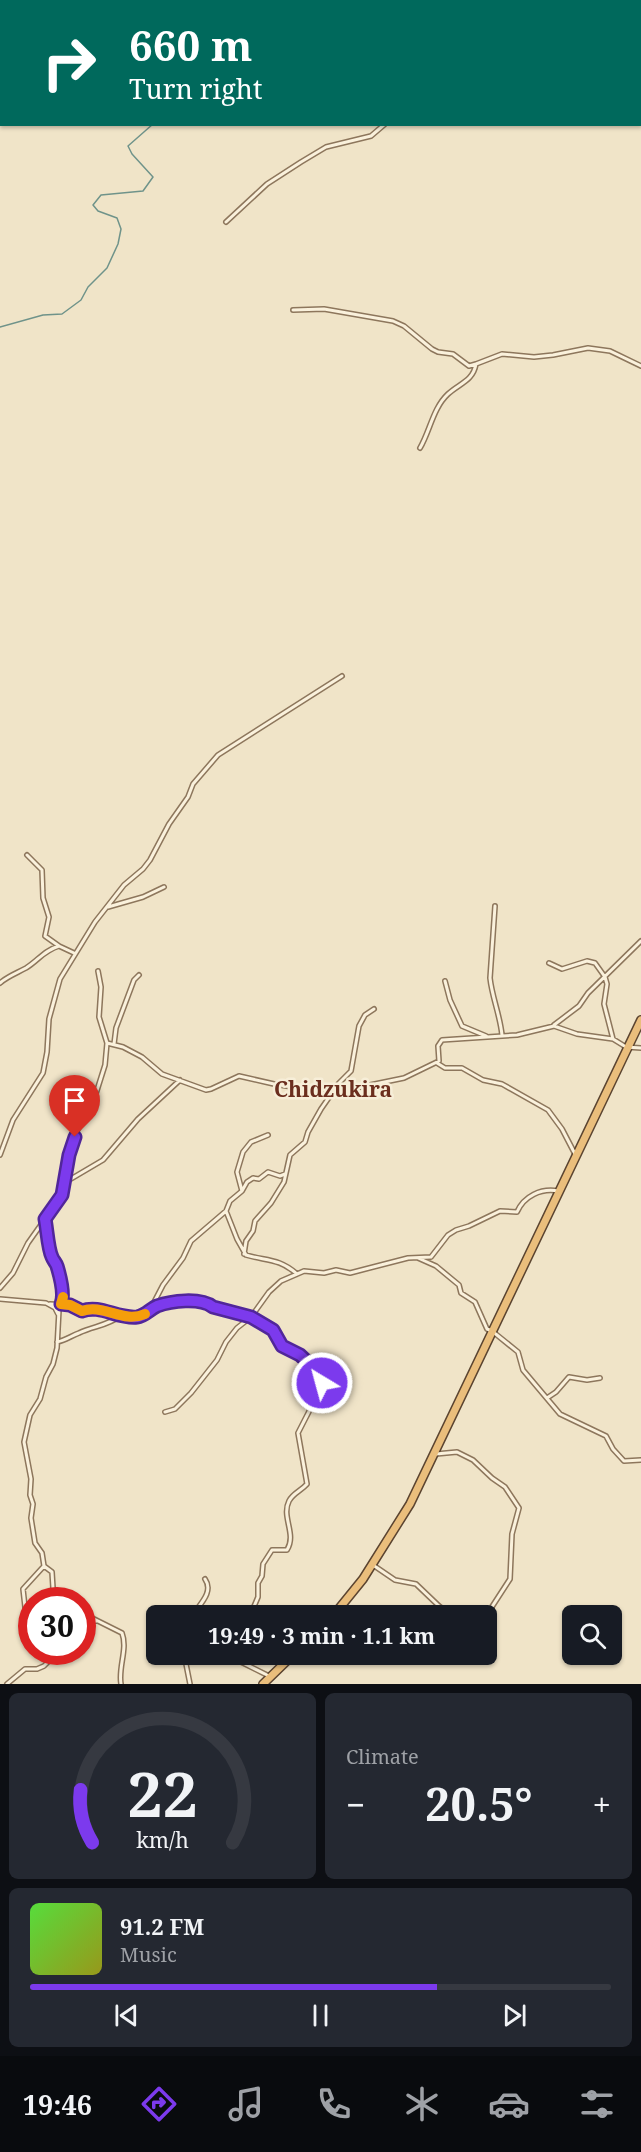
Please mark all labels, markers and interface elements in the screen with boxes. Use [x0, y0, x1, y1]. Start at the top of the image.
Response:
text: 660 m [129, 16, 253, 73]
icon: right [30, 24, 108, 102]
text: Turn right [129, 70, 262, 107]
pin [49, 1075, 100, 1137]
district label: Chidzukira [274, 1075, 392, 1103]
icon: arrive [58, 1084, 91, 1117]
position arrow [290, 1351, 354, 1415]
speed limit sign: 30 [18, 1587, 96, 1665]
map controls [562, 1605, 622, 1665]
button: search [562, 1605, 622, 1665]
text: 19:49 · 3 min · 1.1 km [208, 1620, 435, 1650]
text: Climate [346, 1743, 419, 1770]
text: 22 [127, 1750, 198, 1835]
text: 20.5° [425, 1773, 533, 1834]
text: − [346, 1782, 365, 1827]
text: + [593, 1782, 611, 1827]
text: km/h [136, 1825, 189, 1854]
text: 91.2 FM [120, 1911, 204, 1941]
text: Music [120, 1941, 177, 1968]
icon: previous [110, 1999, 143, 2032]
icon: pause [304, 1999, 337, 2032]
icon: next [498, 1999, 531, 2032]
icon: directions [138, 2083, 180, 2125]
icon: music [225, 2083, 267, 2125]
icon: phone [313, 2083, 355, 2125]
icon: climate [401, 2083, 443, 2125]
icon: car [488, 2083, 530, 2125]
icon: filters [576, 2083, 618, 2125]
text: 19:46 [23, 2086, 92, 2123]

